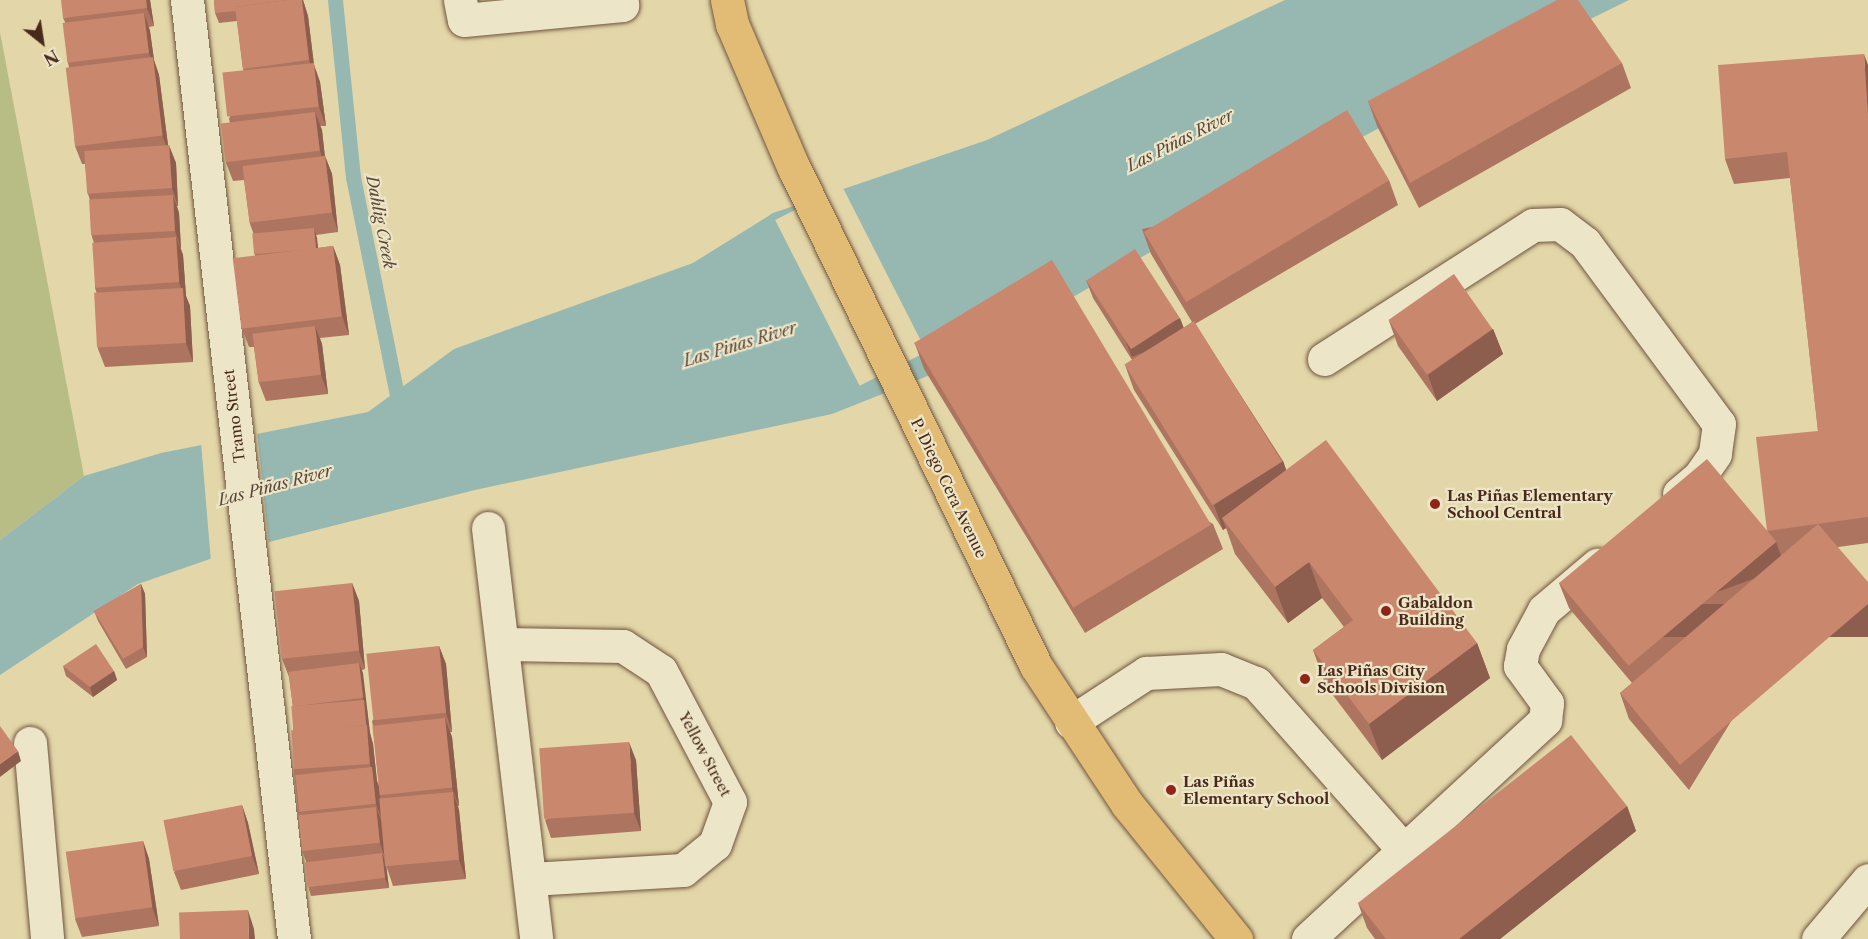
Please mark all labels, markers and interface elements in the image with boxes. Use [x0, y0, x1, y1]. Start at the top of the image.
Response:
north arrow [12, 12, 72, 72]
text: N [40, 45, 62, 70]
water label: Las Piñas River [1123, 105, 1237, 175]
water label: Dahlig Creek [363, 174, 399, 270]
water label: Las Piñas River [681, 318, 799, 370]
street label: Tramo Street [219, 368, 249, 464]
street label: P. Diego Cera Avenue [907, 415, 991, 561]
water label: Las Piñas River [216, 461, 334, 509]
place label: Las Piñas Elementary School Central [1447, 486, 1613, 521]
marker: Las Piñas Elementary School Central [1428, 497, 1442, 511]
place label: Gabaldon Building [1398, 593, 1473, 628]
marker: Gabaldon Building [1379, 604, 1393, 618]
place label: Las Piñas City Schools Division [1317, 661, 1445, 696]
marker: Las Piñas City Schools Division [1298, 672, 1312, 686]
street label: Yellow Street [675, 708, 735, 800]
place label: Las Piñas Elementary School [1183, 772, 1330, 807]
marker: Las Piñas Elementary School [1164, 783, 1178, 797]

